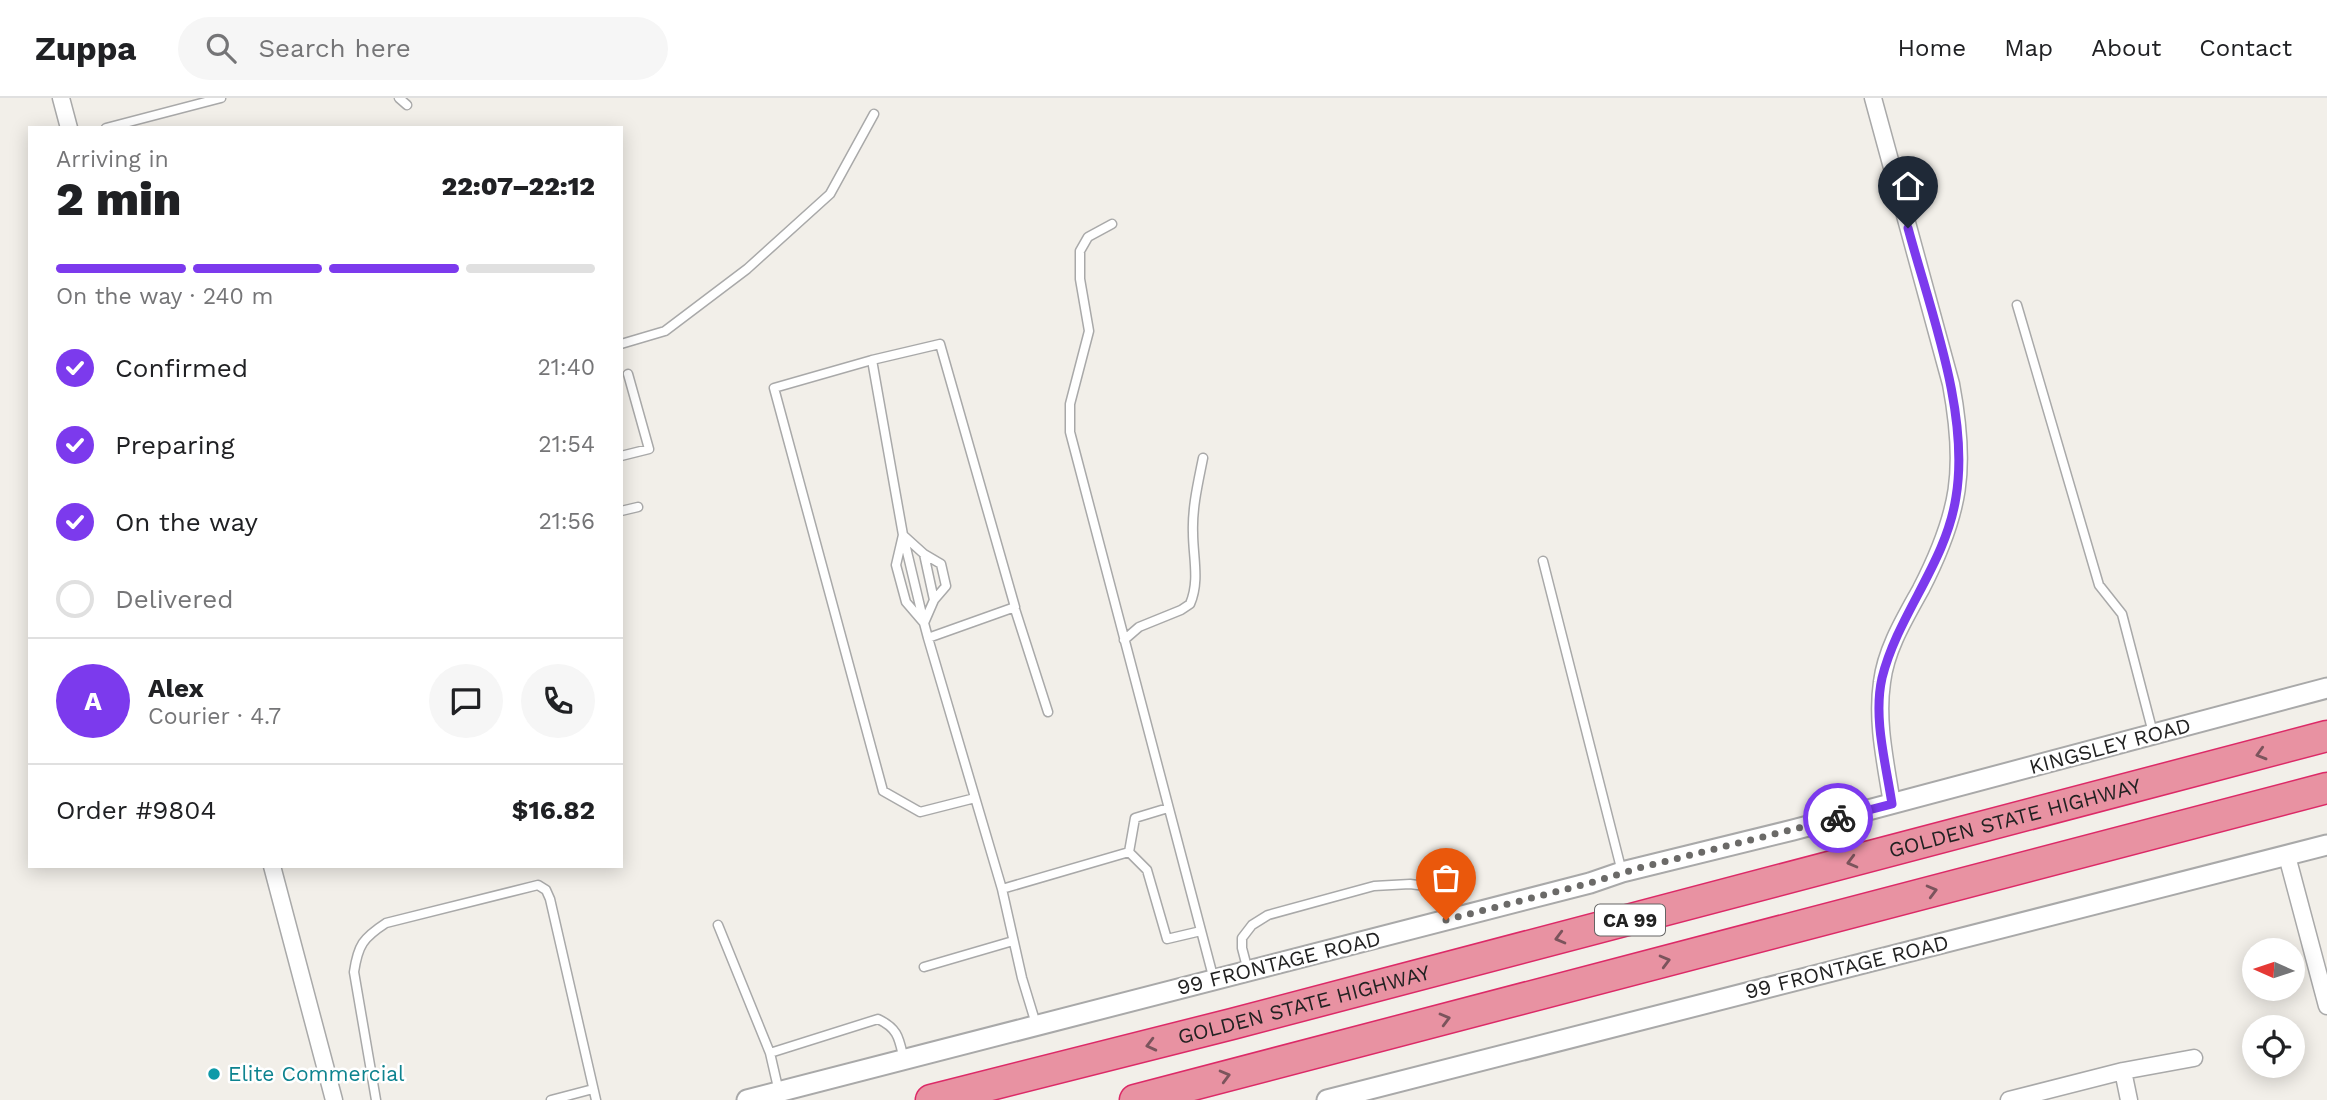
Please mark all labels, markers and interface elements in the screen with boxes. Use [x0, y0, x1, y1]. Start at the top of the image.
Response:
search box [178, 17, 668, 80]
text: Zuppa [35, 29, 136, 68]
icon: search [202, 29, 240, 67]
text: Search here [258, 33, 411, 63]
text: Home [1898, 34, 1966, 62]
text: Map [2004, 34, 2053, 62]
text: About [2091, 34, 2161, 62]
text: Contact [2199, 34, 2292, 62]
text: Arriving in [56, 146, 169, 173]
pin [1878, 156, 1938, 228]
icon: home [1889, 167, 1927, 205]
text: 22:07–22:12 [442, 171, 595, 201]
text: 2 min [56, 172, 181, 226]
text: On the way · 240 m [56, 283, 274, 310]
icon: check [56, 349, 94, 387]
text: Confirmed [115, 353, 248, 383]
text: 21:40 [537, 354, 595, 381]
icon: check [56, 426, 94, 464]
text: Preparing [115, 430, 235, 460]
text: 21:54 [538, 431, 595, 458]
icon: check [56, 503, 94, 541]
text: On the way [115, 507, 258, 537]
text: 21:56 [538, 508, 595, 535]
text: Delivered [115, 584, 234, 614]
button: chat [429, 664, 503, 738]
button: phone [521, 664, 595, 738]
text: Alex [148, 673, 204, 703]
text: A [84, 686, 102, 716]
text: Courier · 4.7 [148, 703, 281, 730]
street label: KINGSLEY ROAD [2026, 712, 2193, 779]
one-way arrow [2255, 746, 2267, 761]
street label: GOLDEN STATE HIGHWAY [1886, 772, 2144, 863]
courier [1803, 783, 1873, 853]
text: Order #9804 [56, 795, 216, 825]
text: $16.82 [512, 795, 595, 825]
icon: bike [1819, 799, 1857, 837]
pin [1416, 848, 1476, 920]
one-way arrow [1846, 853, 1858, 868]
icon: bag [1427, 859, 1465, 897]
one-way arrow [1926, 885, 1938, 899]
road number: CA 99 [1595, 904, 1665, 936]
street label: 99 FRONTAGE ROAD [1175, 925, 1383, 1000]
street label: 99 FRONTAGE ROAD [1743, 929, 1951, 1004]
one-way arrow [1555, 930, 1567, 944]
north arrow [2242, 938, 2305, 1001]
map controls [2242, 938, 2305, 1078]
one-way arrow [1659, 955, 1671, 969]
street label: GOLDEN STATE HIGHWAY [1175, 959, 1433, 1049]
one-way arrow [1439, 1013, 1451, 1027]
button: locate [2242, 1015, 2305, 1078]
one-way arrow [1145, 1037, 1157, 1051]
place label: Elite Commercial [228, 1061, 405, 1086]
marker: Elite Commercial [206, 1066, 222, 1082]
one-way arrow [1219, 1070, 1231, 1084]

